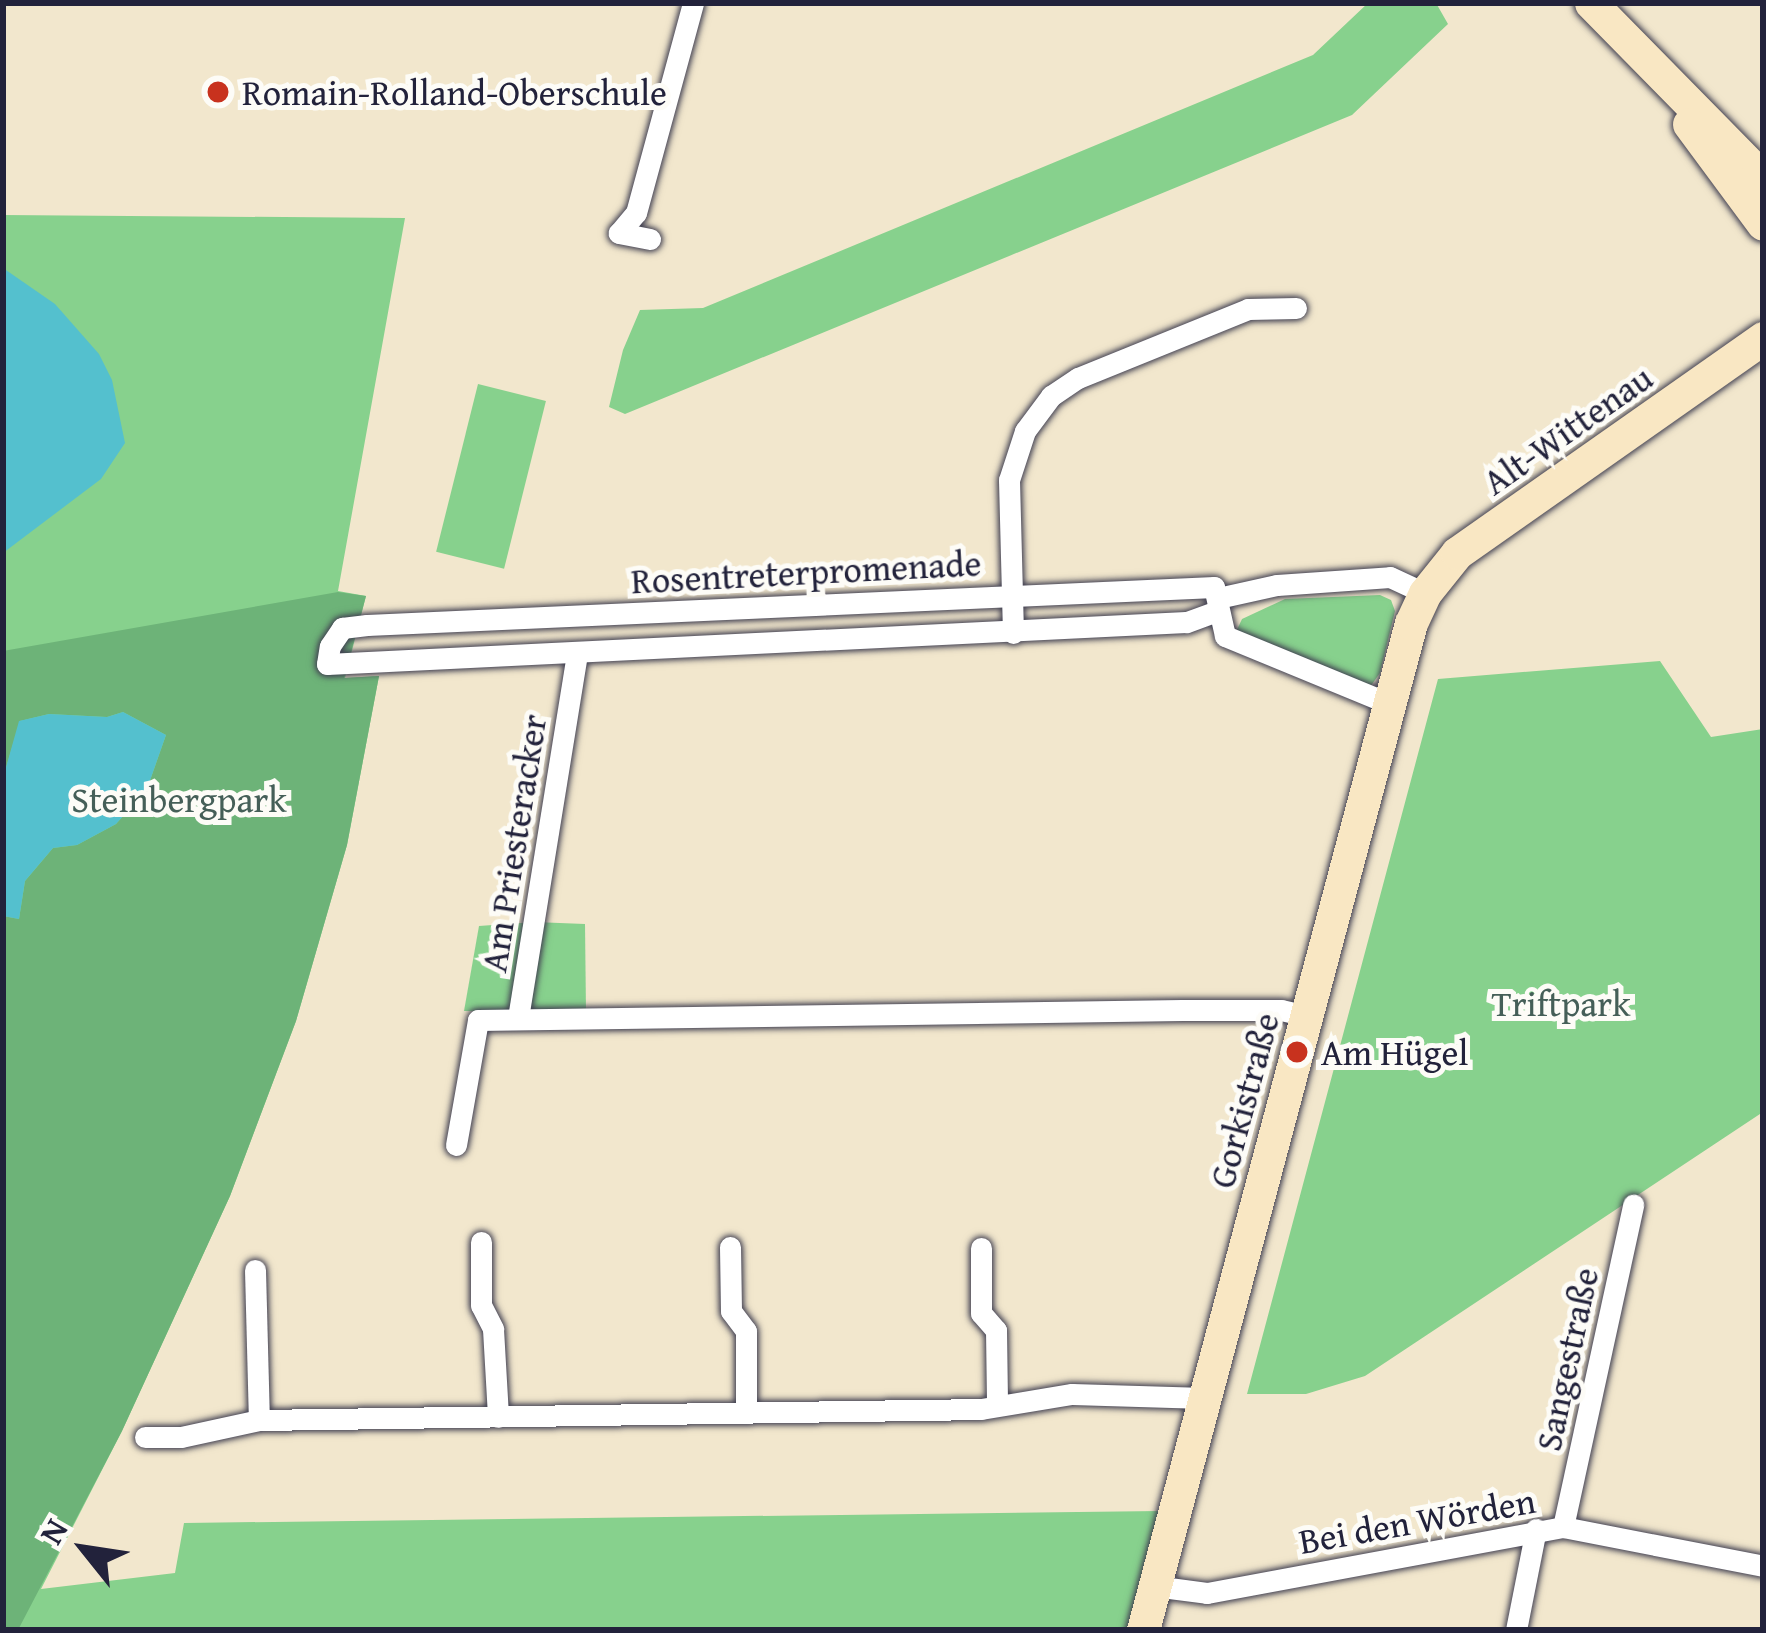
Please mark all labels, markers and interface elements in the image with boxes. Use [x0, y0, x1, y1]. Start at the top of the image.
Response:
place label: Romain-Rolland-Oberschule [242, 70, 667, 114]
marker: Romain-Rolland-Oberschule [205, 79, 231, 105]
street label: Alt-Wittenau [1474, 355, 1660, 503]
street label: Rosentreterpromenade [630, 540, 982, 602]
street label: Am Priesteracker [471, 711, 555, 975]
park label: Steinbergpark [71, 777, 287, 821]
park label: Triftpark [1492, 981, 1630, 1025]
street label: Gorkistraße [1199, 1008, 1287, 1192]
place label: Am Hügel [1321, 1030, 1468, 1074]
marker: Am Hügel [1284, 1039, 1310, 1065]
street label: Sangestraße [1526, 1263, 1606, 1455]
street label: Bei den Wörden [1295, 1478, 1539, 1562]
north arrow [24, 1489, 144, 1609]
text: N [27, 1509, 79, 1553]

